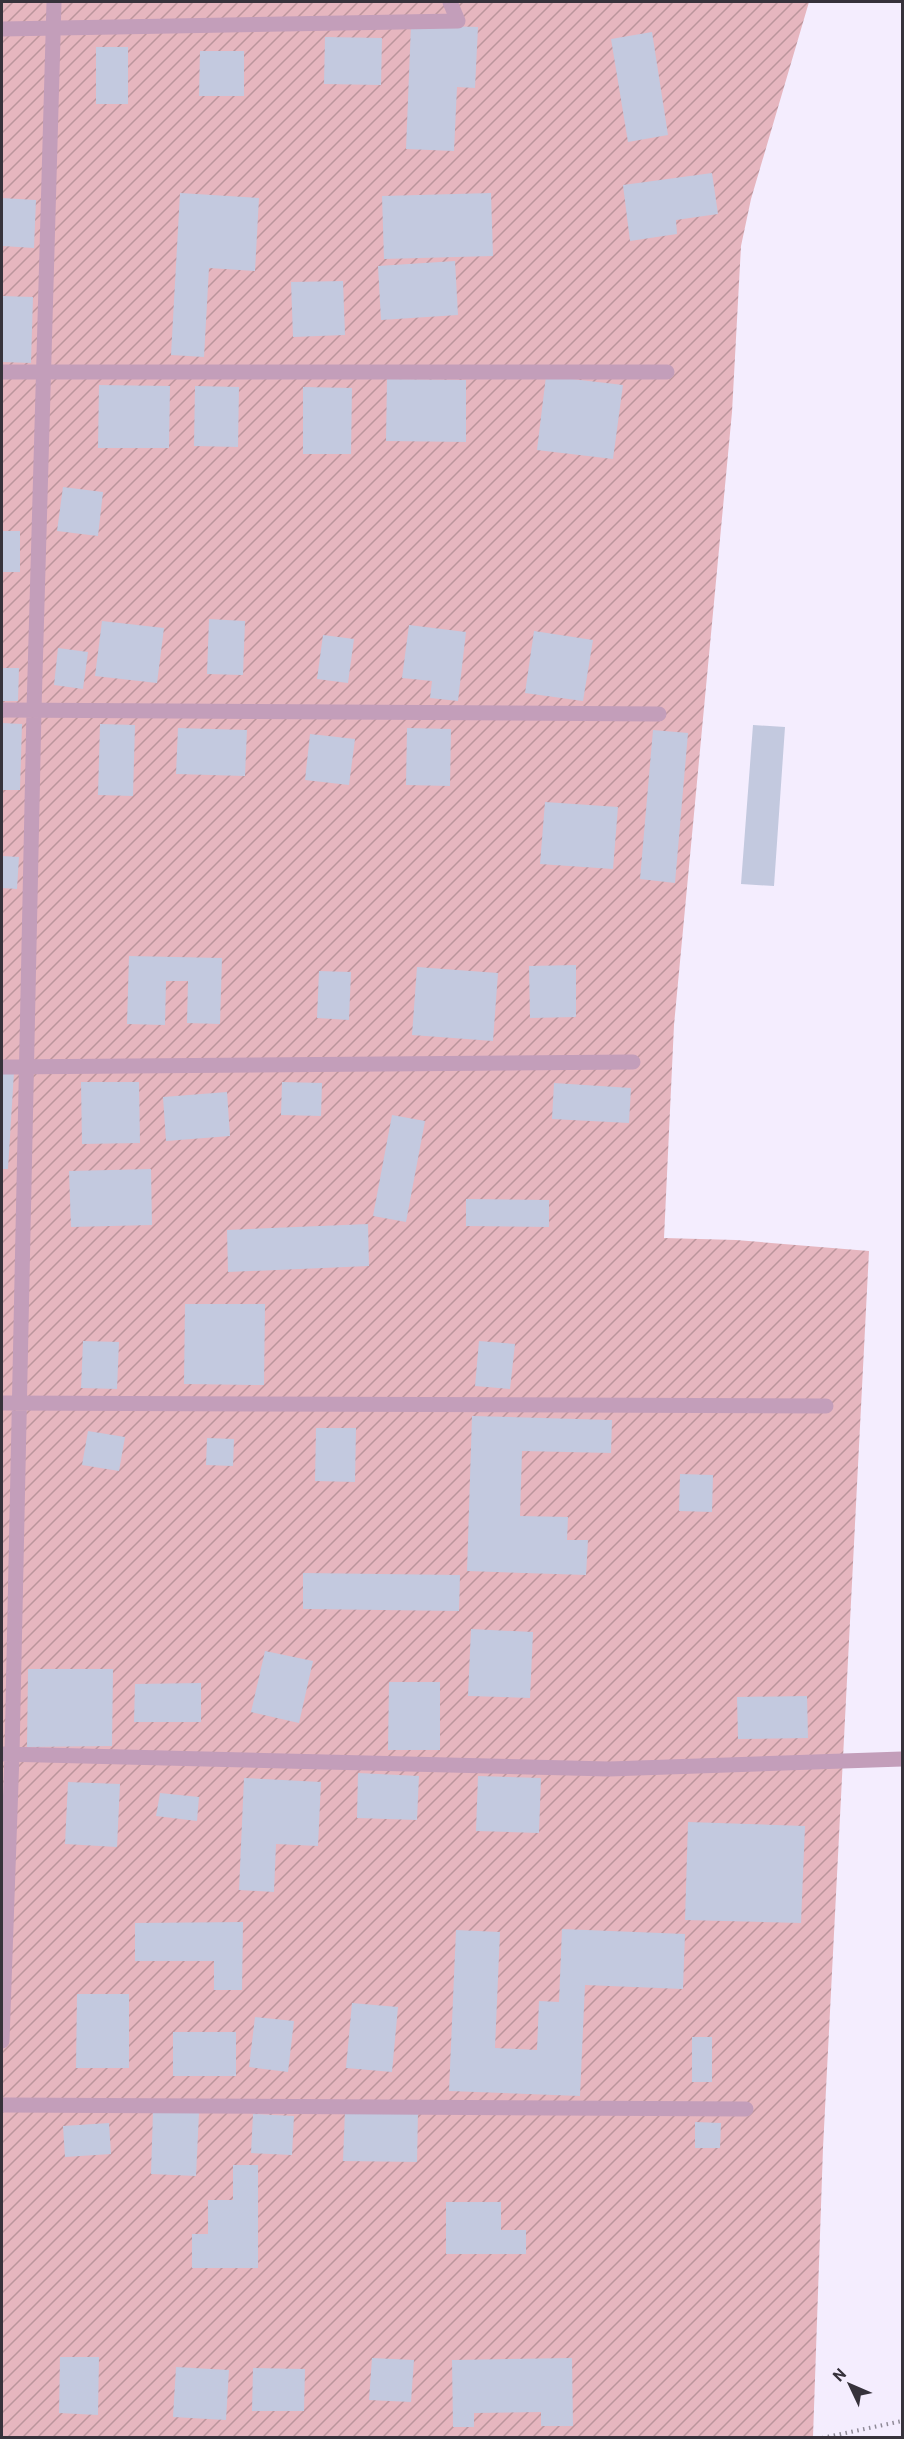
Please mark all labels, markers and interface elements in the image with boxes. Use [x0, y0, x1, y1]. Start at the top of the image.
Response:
north arrow [820, 2355, 880, 2415]
text: N [828, 2364, 849, 2385]

